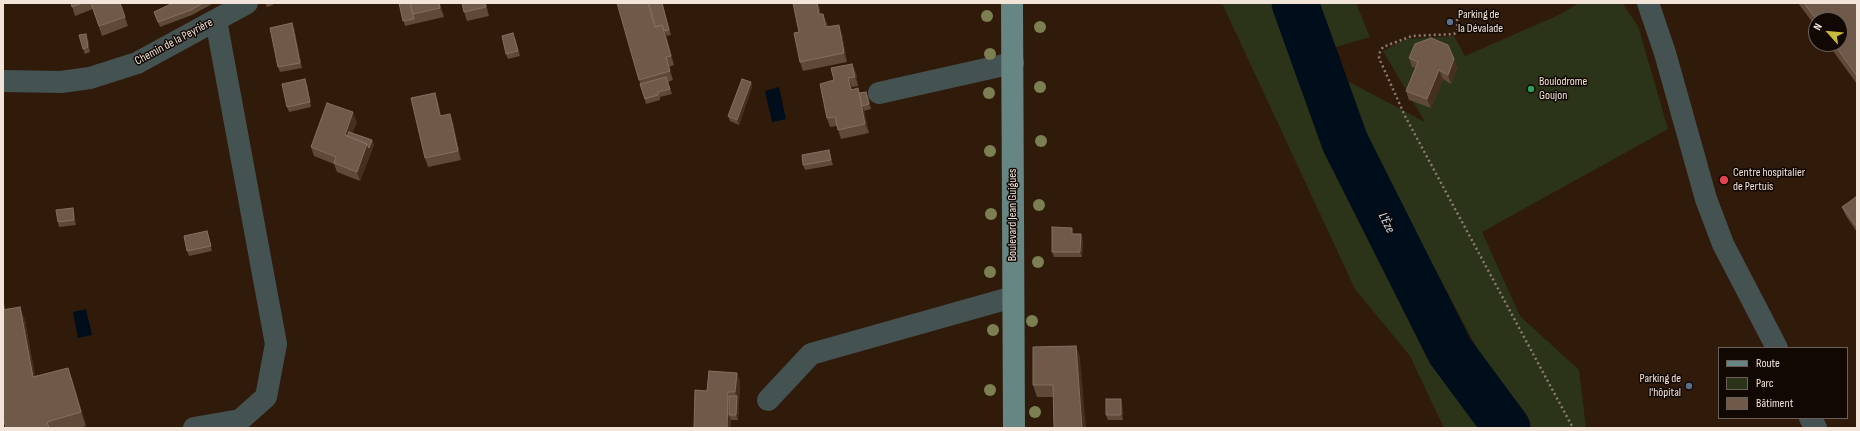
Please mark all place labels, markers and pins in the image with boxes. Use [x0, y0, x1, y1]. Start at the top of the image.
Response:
place label: Parking de la Dévalade [1458, 8, 1503, 36]
marker: Parking de la Dévalade [1445, 17, 1455, 27]
place label: Boulodrome Goujon [1539, 75, 1587, 103]
marker: Boulodrome Goujon [1526, 84, 1536, 94]
place label: Centre hospitalier de Pertuis [1733, 166, 1805, 194]
marker: Centre hospitalier de Pertuis [1718, 174, 1730, 186]
place label: Parking de l'hôpital [1640, 372, 1681, 400]
marker: Parking de l'hôpital [1684, 381, 1694, 391]

